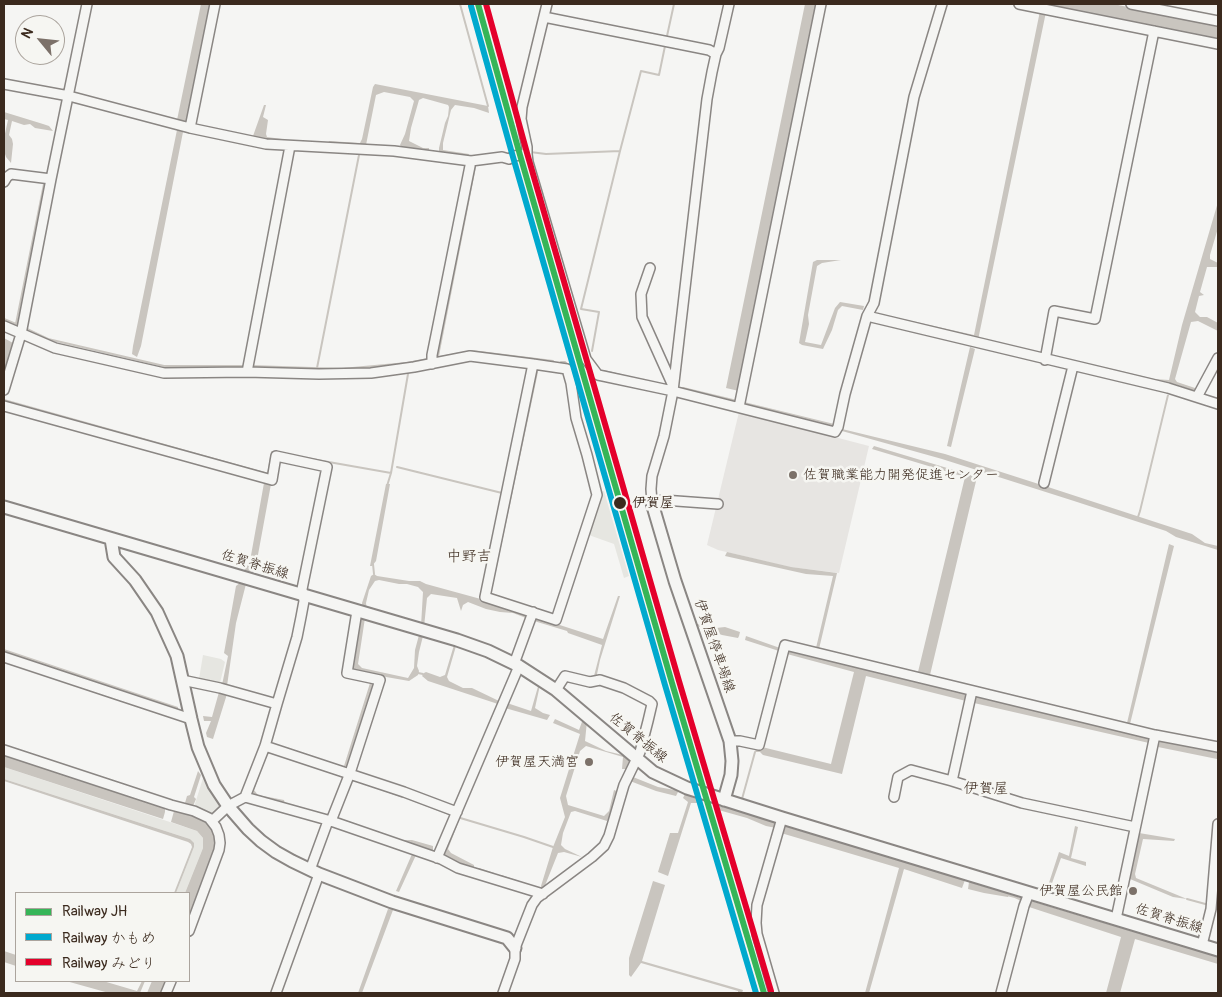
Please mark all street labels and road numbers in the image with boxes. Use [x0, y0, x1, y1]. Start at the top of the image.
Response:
street label: 佐賀脊振線 [219, 547, 291, 583]
street label: 伊賀屋停車場線 [690, 597, 738, 695]
street label: 佐賀脊振線 [606, 709, 670, 767]
street label: 佐賀脊振線 [1133, 901, 1205, 937]

